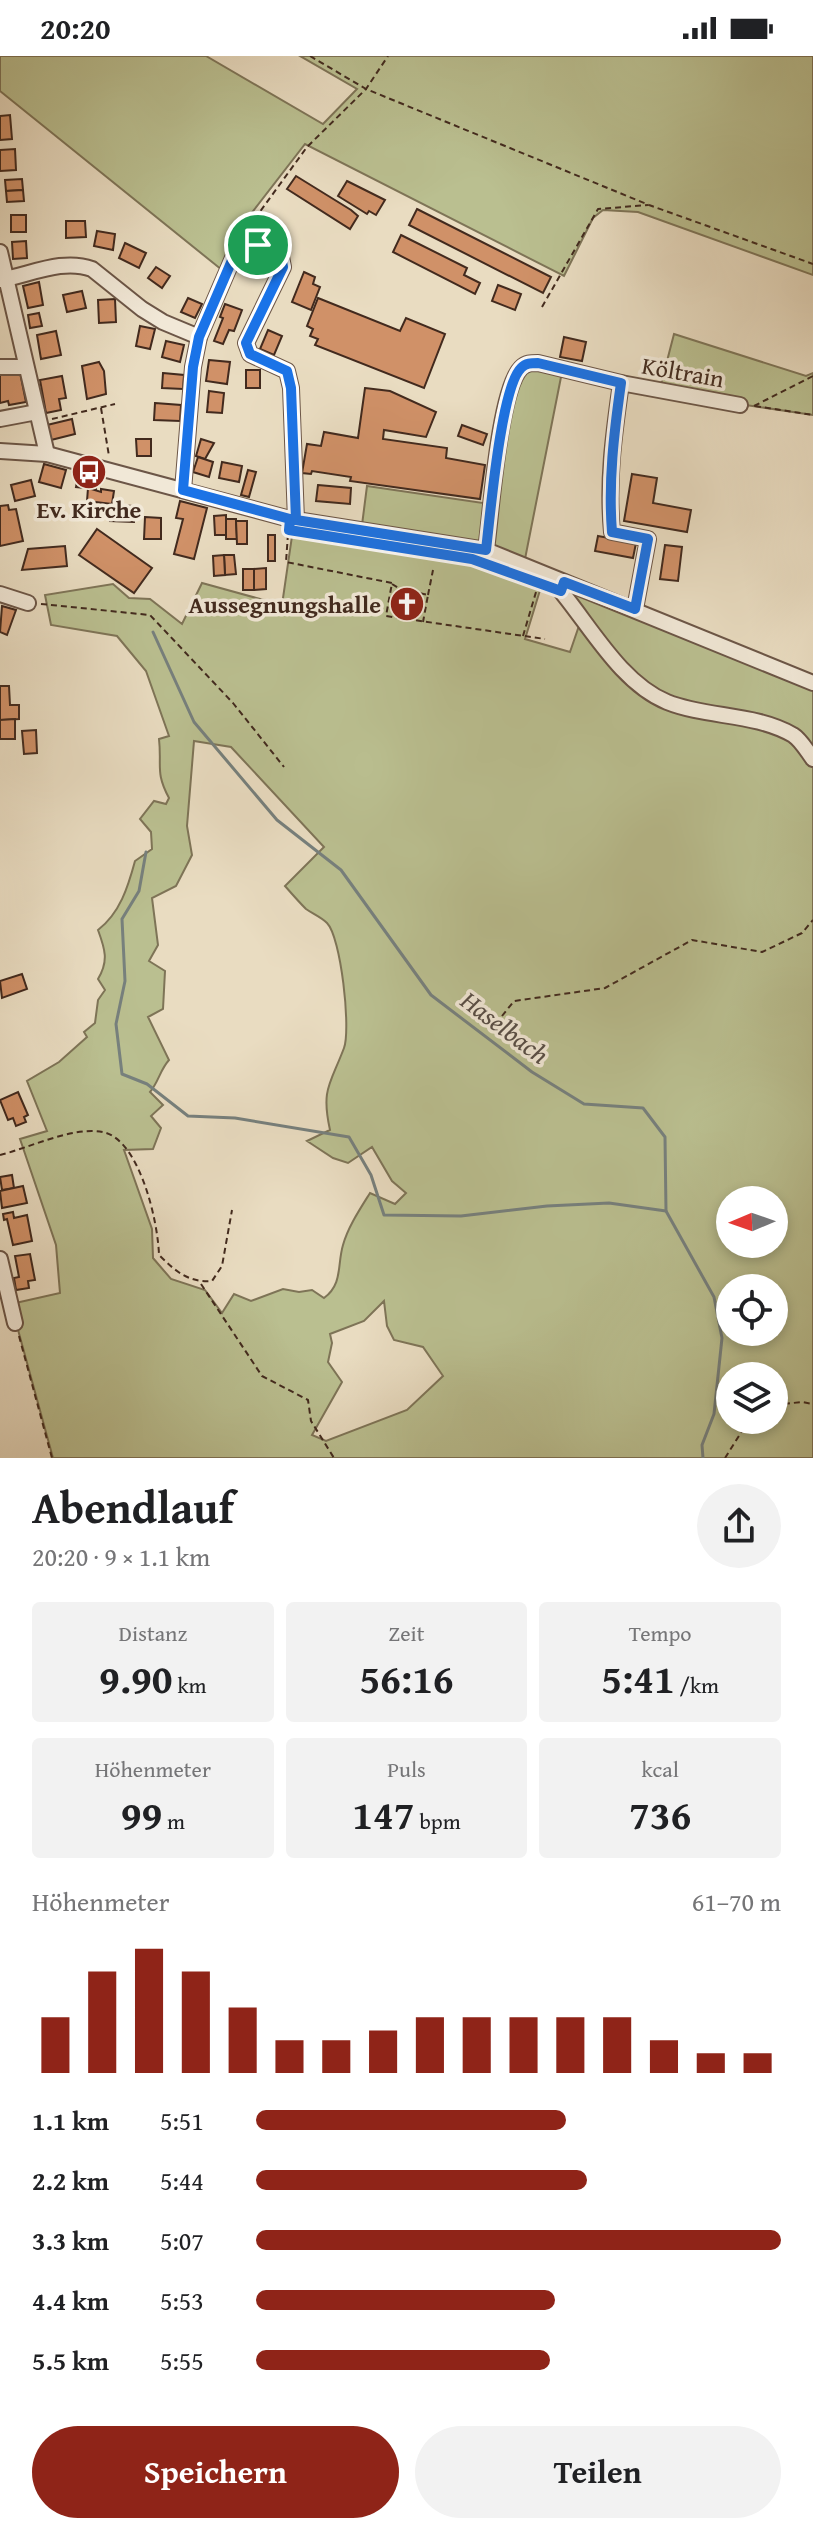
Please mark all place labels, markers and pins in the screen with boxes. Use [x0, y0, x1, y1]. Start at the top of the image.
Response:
pin [224, 211, 292, 279]
bus stop icon: Ev. Kirche [70, 453, 108, 491]
place label: Ev. Kirche [37, 492, 142, 527]
church icon: Aussegnungshalle [388, 585, 426, 623]
place label: Aussegnungshalle [189, 587, 381, 622]

